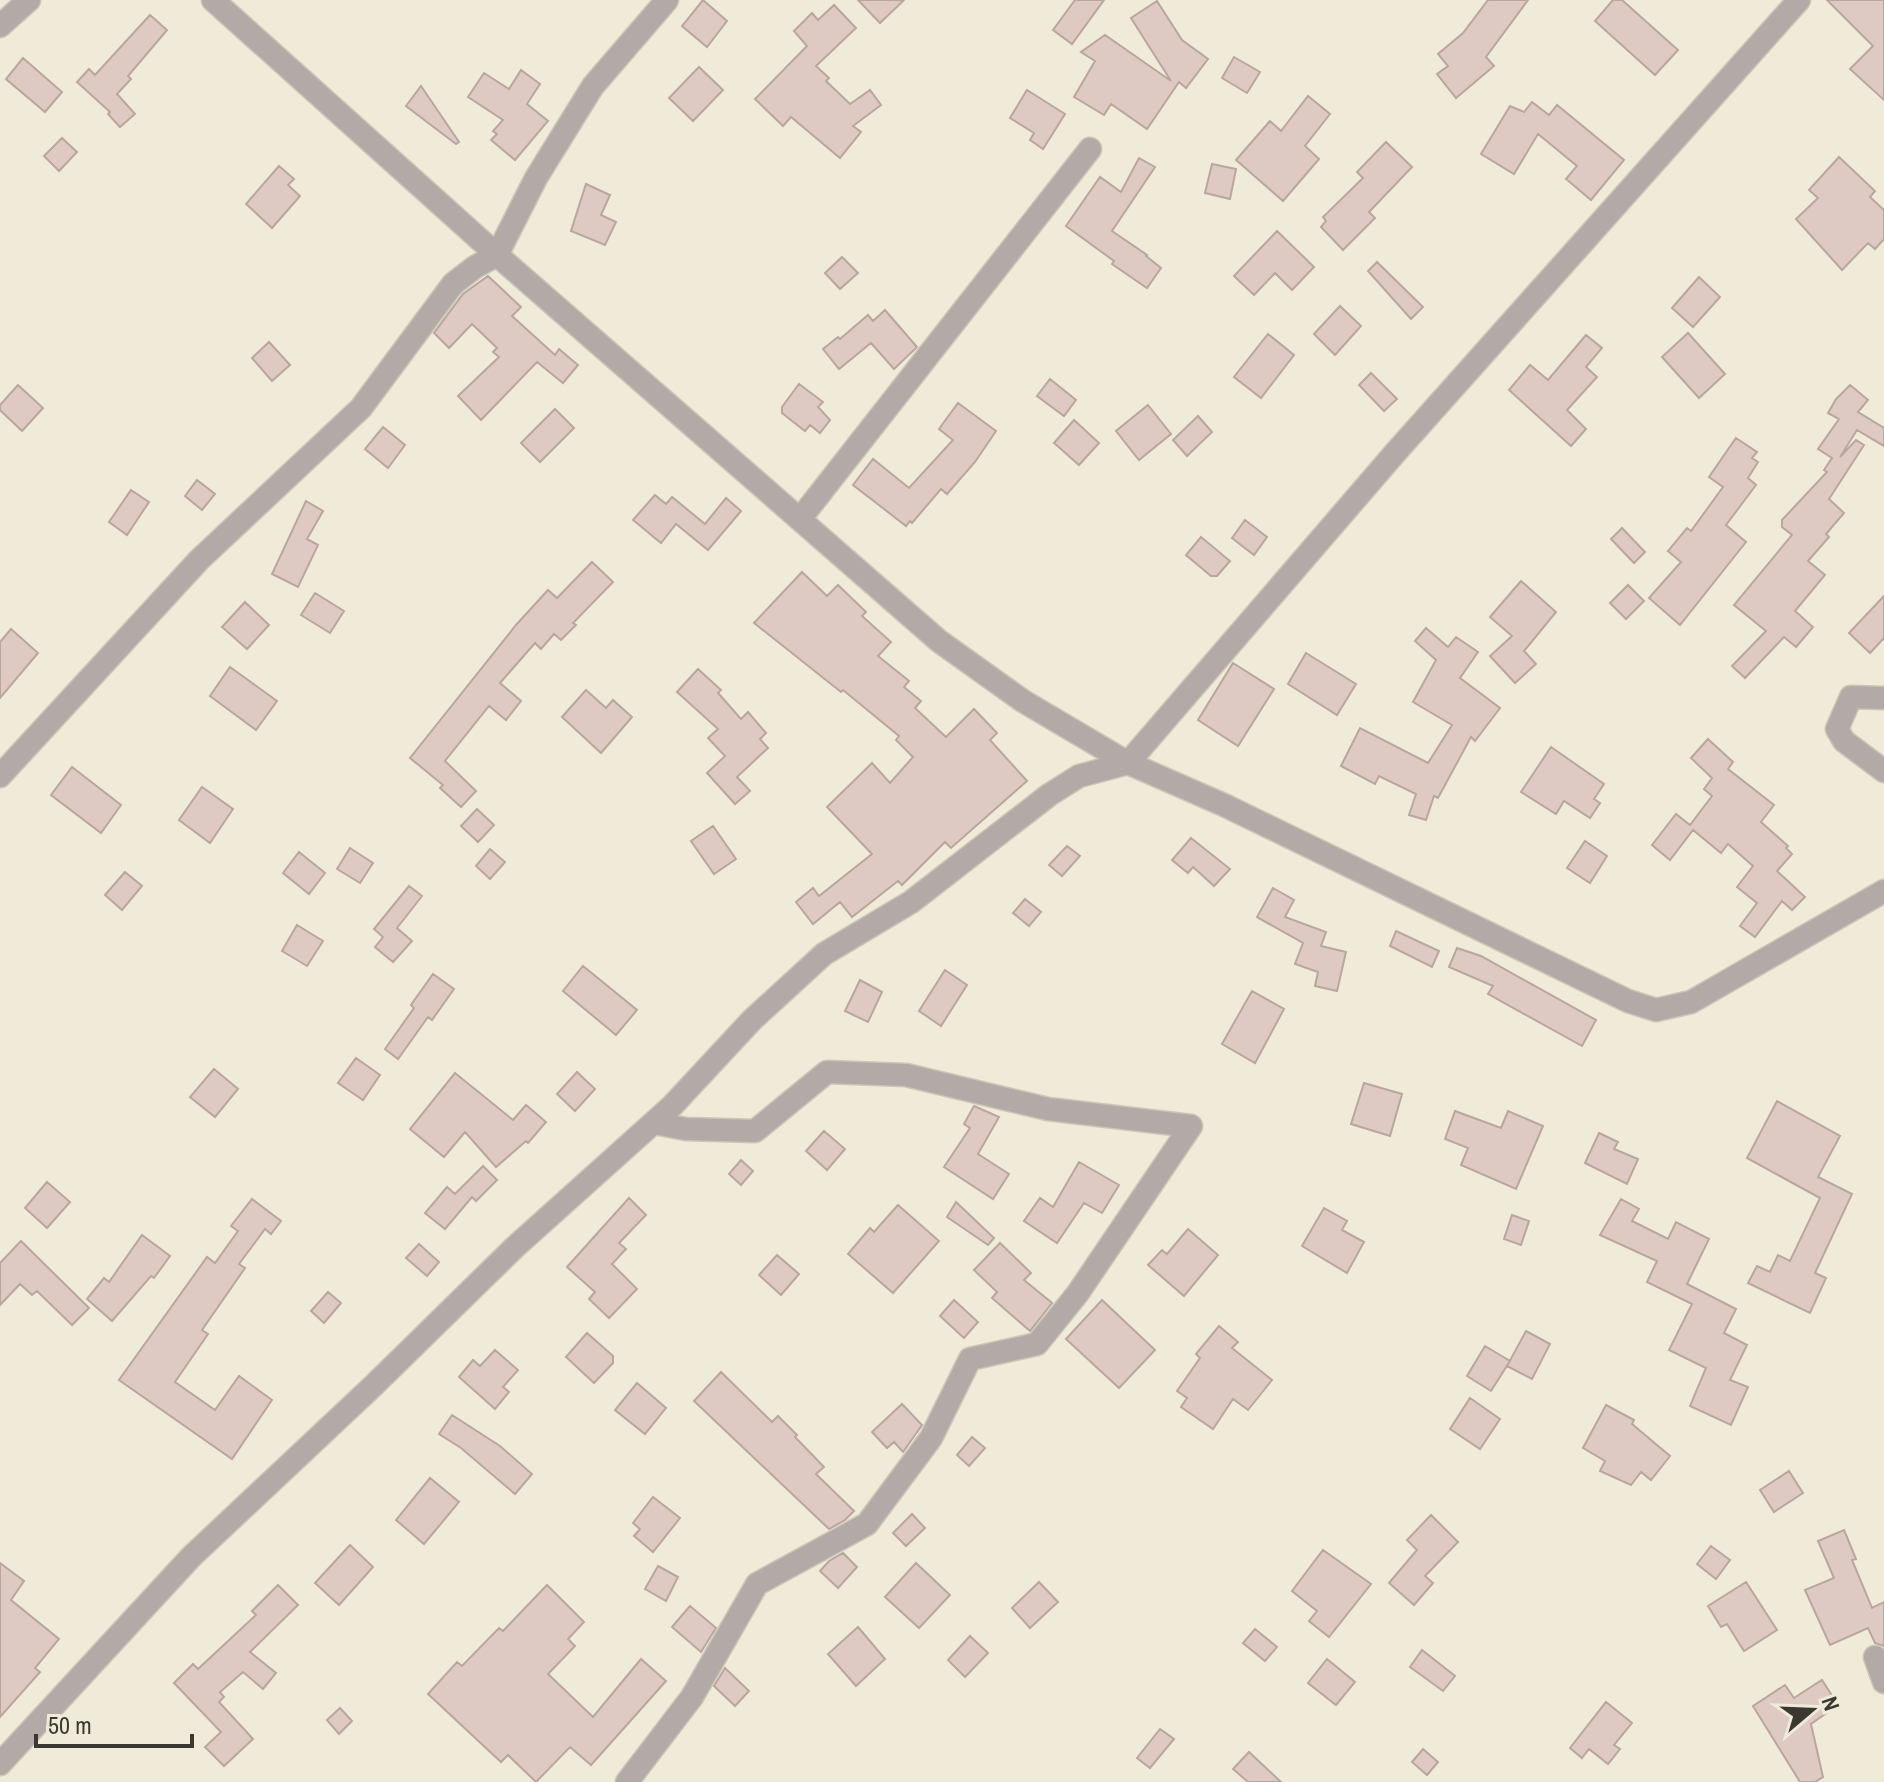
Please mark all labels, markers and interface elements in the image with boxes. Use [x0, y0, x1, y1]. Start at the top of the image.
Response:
north arrow [1772, 1670, 1852, 1750]
text: N [1815, 1692, 1847, 1715]
scale bar [36, 1698, 192, 1748]
text: 50 m [48, 1709, 92, 1741]

